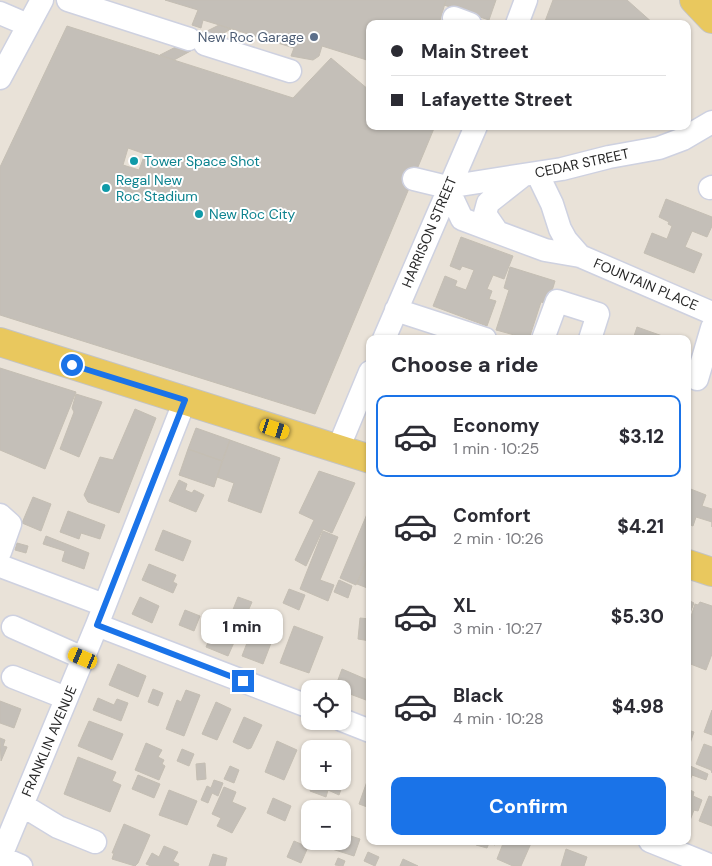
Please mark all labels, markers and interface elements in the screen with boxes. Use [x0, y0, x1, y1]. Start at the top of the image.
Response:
place label: New Roc Garage [198, 28, 304, 46]
marker: New Roc Garage [308, 31, 320, 43]
text: Main Street [421, 39, 529, 64]
text: Lafayette Street [421, 87, 573, 112]
street label: CEDAR STREET [533, 144, 631, 182]
place label: Tower Space Shot [144, 152, 260, 170]
marker: Tower Space Shot [128, 155, 140, 167]
place label: Regal New Roc Stadium [116, 171, 198, 205]
street label: HARRISON STREET [398, 174, 461, 290]
marker: Regal New Roc Stadium [100, 182, 112, 194]
place label: New Roc City [209, 205, 296, 223]
marker: New Roc City [193, 208, 205, 220]
street label: FOUNTAIN PLACE [591, 254, 701, 314]
text: Choose a ride [391, 350, 539, 379]
route start [61, 354, 83, 376]
text: Economy [453, 413, 540, 438]
icon: car [393, 414, 438, 459]
car [258, 417, 291, 441]
text: $3.12 [619, 424, 664, 449]
text: 1 min · 10:25 [453, 438, 539, 459]
text: Comfort [453, 503, 531, 528]
icon: car [393, 504, 438, 549]
text: $4.21 [617, 514, 664, 539]
text: 2 min · 10:26 [453, 528, 544, 549]
text: XL [453, 593, 476, 618]
icon: car [393, 594, 438, 639]
text: $5.30 [611, 604, 664, 629]
callout: 1 min [202, 608, 284, 644]
text: 1 min [222, 616, 262, 637]
text: 3 min · 10:27 [453, 618, 542, 639]
car [66, 645, 99, 671]
route end [232, 670, 254, 692]
map controls [301, 680, 351, 850]
button: locate [301, 680, 351, 730]
street label: FRANKLIN AVENUE [17, 683, 81, 799]
text: Black [453, 683, 504, 708]
icon: car [393, 684, 438, 729]
text: $4.98 [612, 694, 664, 719]
text: 4 min · 10:28 [453, 708, 544, 729]
button: + [301, 740, 351, 790]
button: Confirm [391, 777, 666, 835]
button: − [301, 800, 351, 850]

